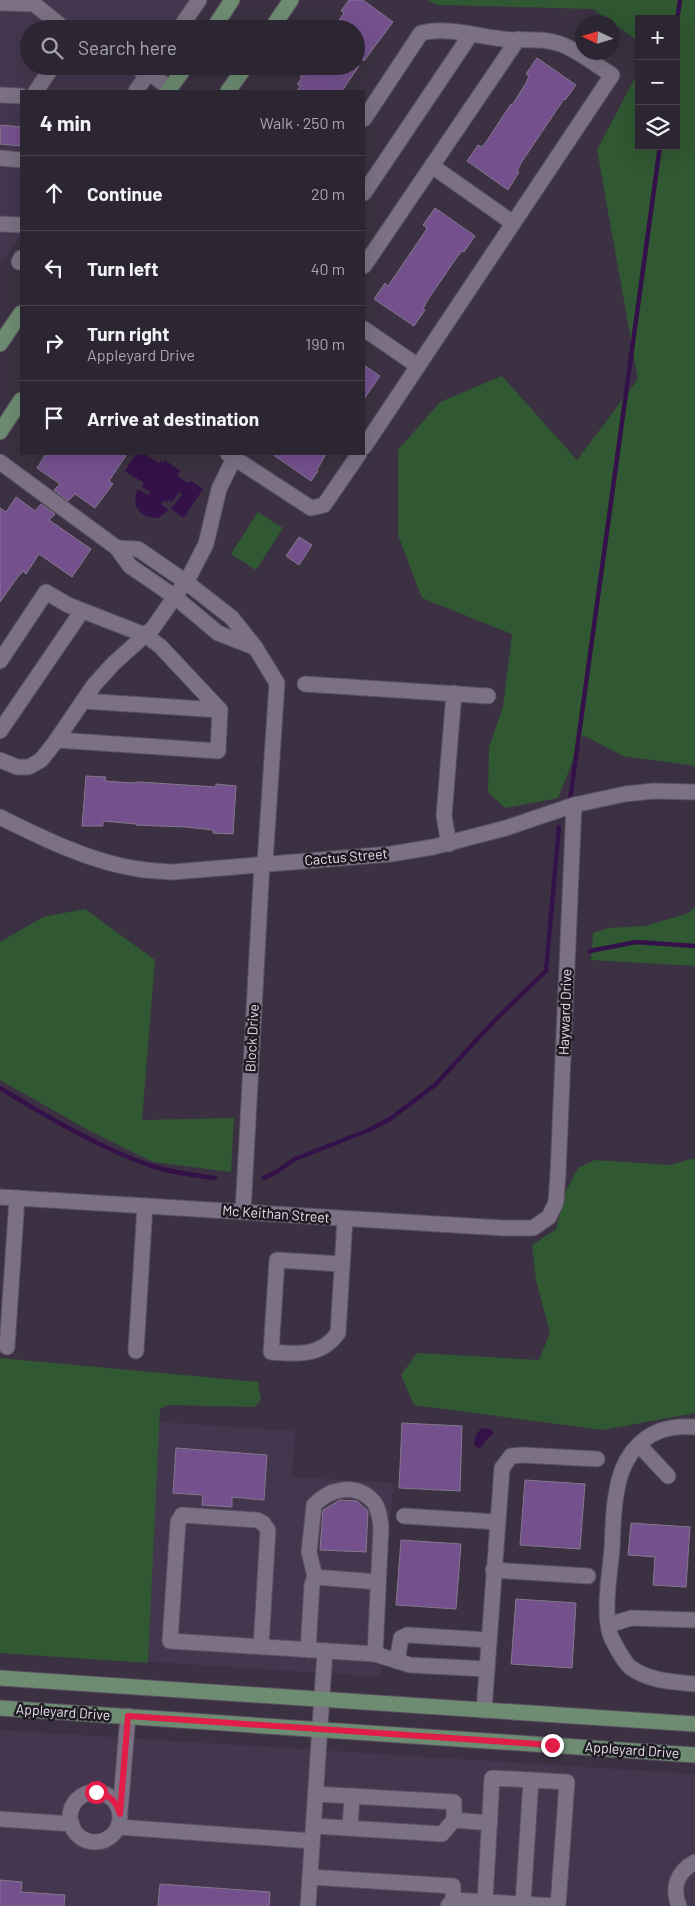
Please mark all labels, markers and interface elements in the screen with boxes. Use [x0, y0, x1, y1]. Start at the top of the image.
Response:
north arrow [575, 15, 620, 60]
map controls [635, 15, 680, 150]
button: + [635, 15, 680, 60]
search box [20, 20, 365, 75]
icon: search [38, 34, 66, 62]
text: Search here [78, 36, 177, 59]
button: − [635, 60, 680, 105]
button: layers [635, 105, 680, 150]
text: 4 min [40, 110, 91, 135]
text: Walk · 250 m [260, 113, 345, 132]
icon: ahead [40, 179, 68, 207]
text: Continue [87, 182, 163, 205]
text: 20 m [311, 184, 345, 203]
icon: left [40, 254, 68, 282]
text: Turn left [87, 257, 158, 280]
text: 40 m [311, 259, 345, 278]
text: Turn right [87, 322, 169, 345]
icon: right [40, 329, 68, 357]
text: 190 m [306, 334, 345, 353]
text: Appleyard Drive [87, 345, 195, 364]
icon: arrive [40, 404, 68, 432]
text: Arrive at destination [87, 407, 259, 430]
street label: Cactus Street [304, 844, 388, 869]
street label: Hayward Drive [554, 968, 575, 1055]
street label: Block Drive [241, 1004, 262, 1072]
street label: Mc Keithan Street [222, 1201, 330, 1226]
street label: Appleyard Drive [15, 1700, 111, 1723]
route end [541, 1734, 564, 1757]
street label: Appleyard Drive [584, 1738, 680, 1761]
route start [85, 1781, 108, 1804]

